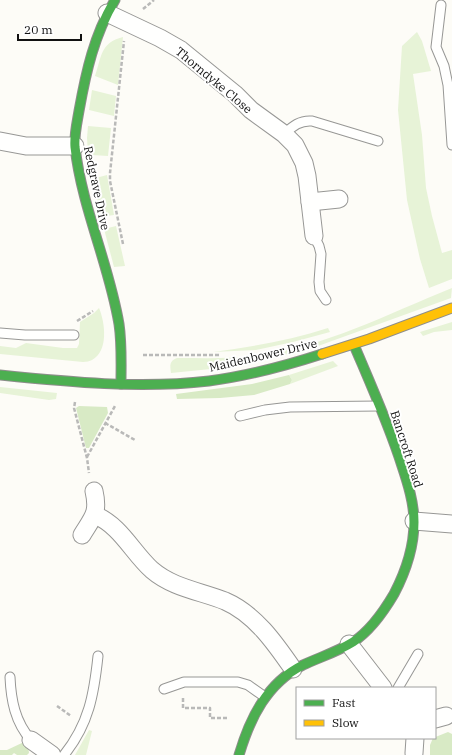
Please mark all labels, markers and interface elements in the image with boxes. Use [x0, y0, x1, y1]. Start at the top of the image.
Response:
scale bar [18, 16, 81, 42]
text: 20 m [24, 22, 53, 37]
street label: Thorndyke Close [173, 44, 255, 116]
street label: Redgrave Drive [81, 144, 113, 232]
street label: Maidenbower Drive [208, 335, 318, 375]
street label: Bancroft Road [387, 409, 427, 489]
legend [296, 687, 436, 739]
text: Fast [332, 695, 356, 710]
text: Slow [332, 715, 359, 730]

